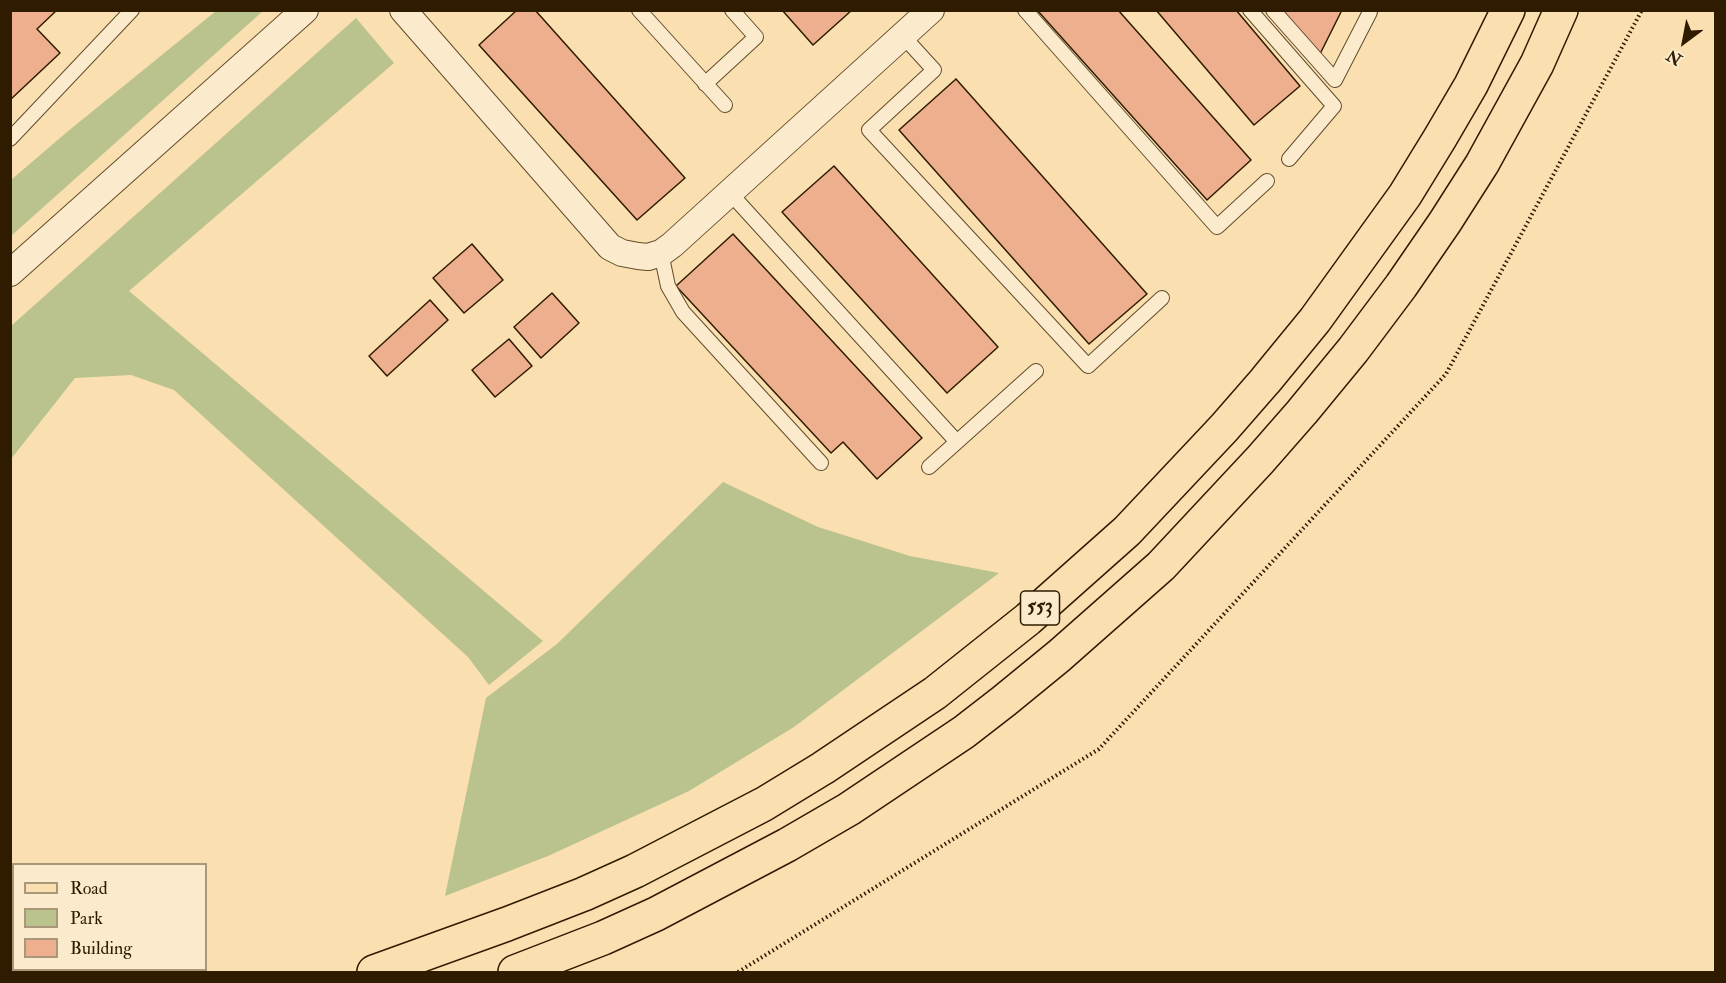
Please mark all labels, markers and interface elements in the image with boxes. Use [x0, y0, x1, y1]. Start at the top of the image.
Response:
north arrow [1654, 12, 1714, 72]
text: N [1663, 45, 1686, 70]
road number: 553 [1020, 591, 1060, 625]
legend [12, 863, 207, 971]
text: Road [70, 877, 108, 900]
text: Park [70, 907, 103, 930]
text: Building [70, 937, 132, 960]

